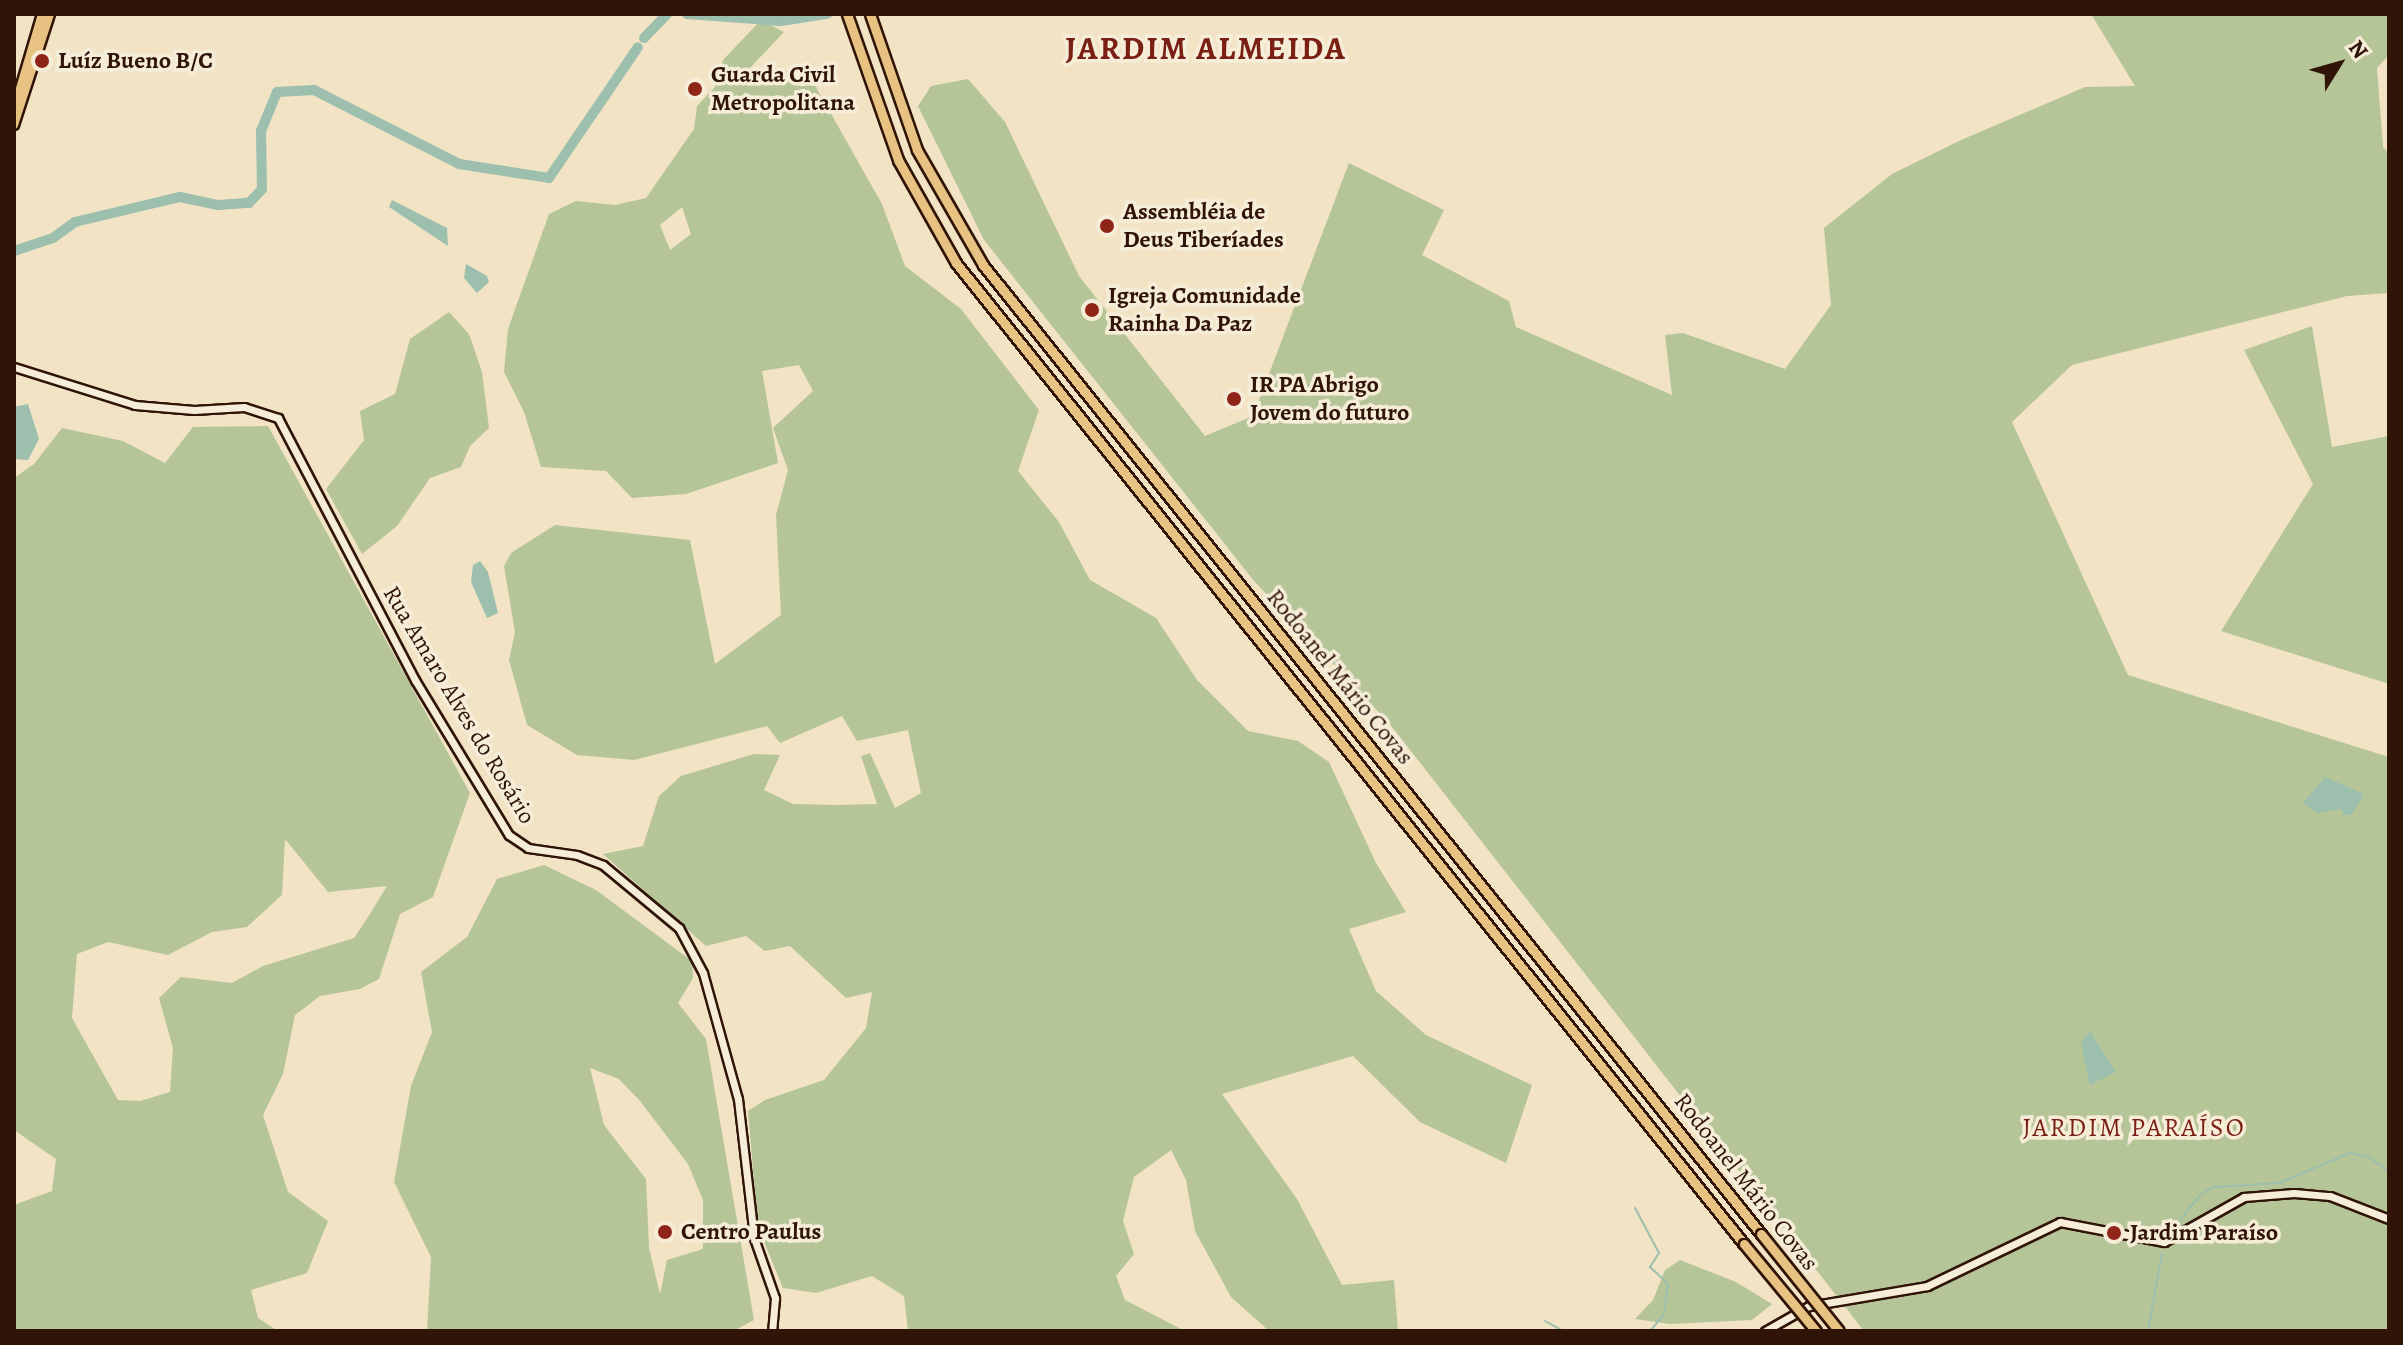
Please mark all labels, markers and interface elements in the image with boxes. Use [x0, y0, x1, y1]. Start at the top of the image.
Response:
north arrow [2299, 24, 2379, 104]
district label: JARDIM ALMEIDA [1065, 29, 1347, 67]
text: N [2341, 34, 2375, 65]
place label: Luíz Bueno B/C [58, 47, 213, 75]
marker: Luíz Bueno B/C [33, 52, 51, 70]
place label: Guarda Civil Metropolitana [711, 61, 855, 117]
marker: Guarda Civil Metropolitana [686, 80, 704, 98]
place label: Assembléia de Deus Tiberíades [1123, 198, 1284, 254]
marker: Assembléia de Deus Tiberíades [1098, 217, 1116, 235]
place label: Igreja Comunidade Rainha Da Paz [1108, 282, 1301, 338]
marker: Igreja Comunidade Rainha Da Paz [1083, 301, 1101, 319]
place label: IR PA Abrigo Jovem do futuro [1250, 371, 1409, 427]
marker: IR PA Abrigo Jovem do futuro [1225, 390, 1243, 408]
street label: Rua Amaro Alves do Rosário [377, 581, 541, 829]
street label: Rodoanel Mário Covas [1260, 583, 1420, 771]
street label: Rodoanel Mário Covas [1668, 1087, 1824, 1277]
district label: JARDIM PARAÍSO [2022, 1112, 2246, 1144]
place label: Centro Paulus [681, 1218, 821, 1246]
place label: Jardim Paraíso [2130, 1219, 2278, 1247]
marker: Centro Paulus [656, 1223, 674, 1241]
marker: Jardim Paraíso [2105, 1224, 2123, 1242]

